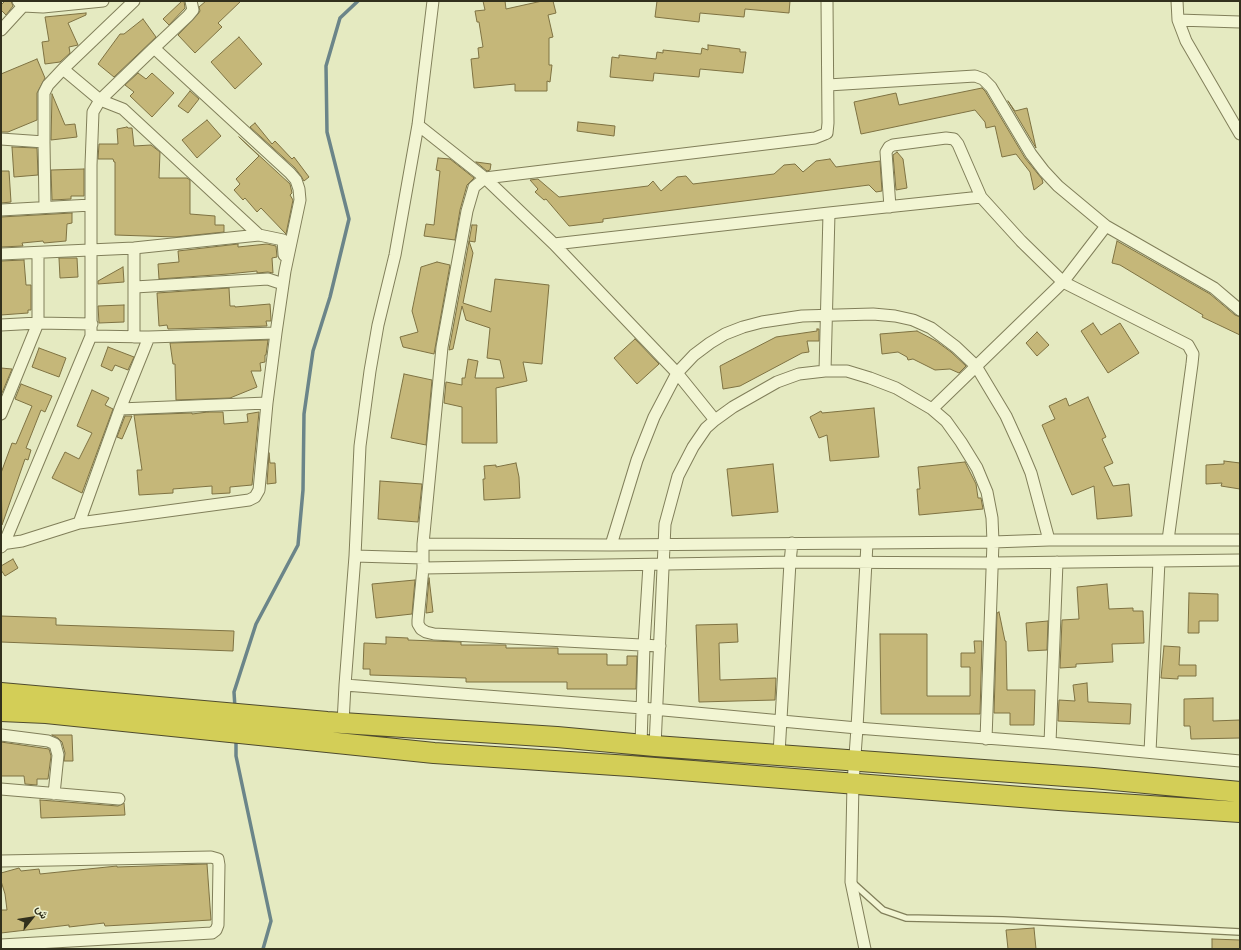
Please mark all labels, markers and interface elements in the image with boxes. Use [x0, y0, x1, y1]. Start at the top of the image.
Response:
north arrow [12, 898, 52, 938]
text: ش [33, 903, 52, 921]

